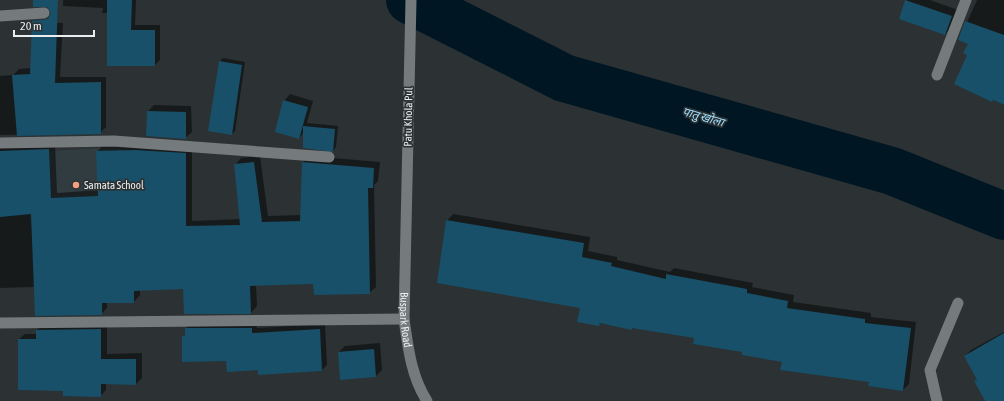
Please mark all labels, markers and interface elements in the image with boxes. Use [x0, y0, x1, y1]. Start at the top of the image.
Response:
scale bar [14, 12, 94, 38]
text: 20 m [20, 19, 42, 33]
street label: Patu Khola Pul [401, 87, 415, 147]
water label: पातु खोला [680, 104, 728, 131]
place label: Samata School [84, 179, 144, 191]
marker: Samata School [71, 180, 81, 190]
street label: Buspark Road [398, 292, 414, 348]

